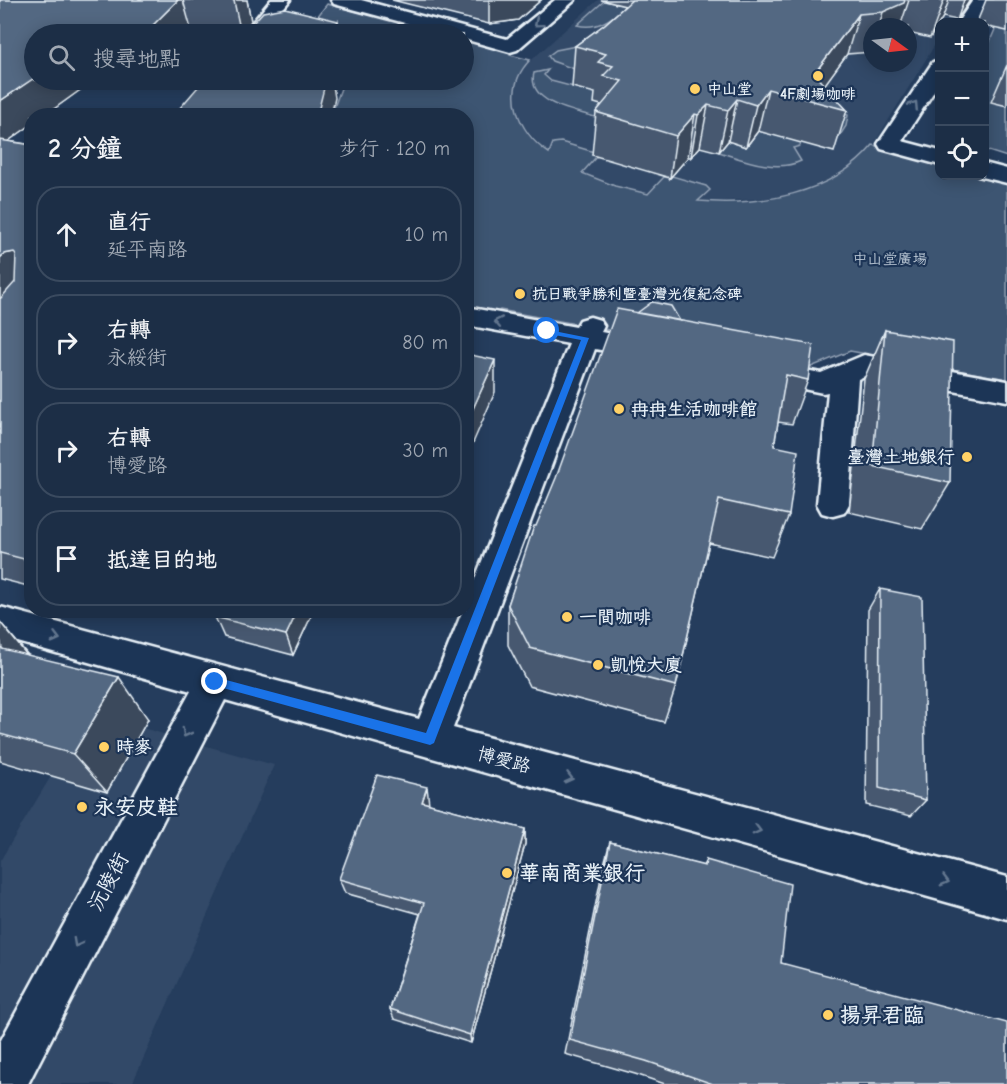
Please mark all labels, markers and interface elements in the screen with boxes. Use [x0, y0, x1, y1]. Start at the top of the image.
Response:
one-way arrow [534, 16, 545, 27]
north arrow [863, 18, 917, 72]
map controls [935, 18, 989, 180]
button: + [935, 18, 989, 72]
search box [24, 24, 474, 90]
icon: search [45, 41, 78, 74]
text: 搜尋地點 [93, 46, 181, 72]
marker: 4F劇場咖啡 [811, 69, 825, 83]
button: − [935, 72, 989, 126]
place label: 中山堂 [707, 80, 752, 98]
marker: 中山堂 [688, 82, 702, 96]
place label: 4F劇場咖啡 [780, 85, 856, 103]
one-way arrow [907, 101, 919, 111]
button: locate [935, 126, 989, 180]
text: 2 分鐘 [48, 134, 122, 164]
text: 步行 · 120 m [339, 137, 450, 160]
text: 直行 [107, 209, 151, 235]
icon: ahead [50, 218, 83, 251]
text: 10 m [405, 223, 448, 246]
text: 延平南路 [107, 238, 187, 261]
park label: 中山堂廣場 [852, 250, 928, 268]
place label: 抗日戰爭勝利暨臺灣光復紀念碑 [532, 285, 742, 303]
marker: 抗日戰爭勝利暨臺灣光復紀念碑 [513, 287, 527, 301]
one-way arrow [494, 316, 504, 329]
text: 右轉 [107, 317, 151, 343]
route start [533, 317, 559, 343]
icon: right [50, 326, 83, 359]
text: 80 m [402, 331, 448, 354]
text: 永綏街 [107, 346, 167, 369]
place label: 冉冉生活咖啡館 [631, 399, 757, 420]
marker: 冉冉生活咖啡館 [612, 402, 626, 416]
text: 右轉 [107, 425, 151, 451]
icon: right [50, 434, 83, 467]
text: 30 m [402, 439, 448, 462]
place label: 臺灣土地銀行 [847, 447, 955, 468]
marker: 臺灣土地銀行 [960, 450, 974, 464]
text: 博愛路 [107, 454, 167, 477]
icon: arrive [50, 542, 83, 575]
text: 抵達目的地 [107, 547, 217, 573]
place label: 一間咖啡 [579, 607, 651, 628]
marker: 一間咖啡 [560, 610, 574, 624]
one-way arrow [51, 631, 61, 643]
place label: 凱悅大廈 [610, 655, 682, 676]
marker: 凱悅大廈 [591, 658, 605, 672]
route end [201, 668, 227, 694]
one-way arrow [182, 726, 194, 737]
place label: 時麥 [116, 737, 152, 758]
marker: 時麥 [97, 740, 111, 754]
street label: 博愛路 [475, 743, 533, 778]
one-way arrow [563, 771, 574, 783]
place label: 永安皮鞋 [94, 795, 178, 819]
marker: 永安皮鞋 [75, 800, 89, 814]
one-way arrow [752, 822, 762, 835]
street label: 沅陵街 [83, 849, 133, 915]
place label: 華南商業銀行 [519, 861, 645, 885]
marker: 華南商業銀行 [500, 866, 514, 880]
one-way arrow [940, 874, 950, 887]
one-way arrow [73, 936, 84, 947]
place label: 揚昇君臨 [840, 1003, 924, 1027]
marker: 揚昇君臨 [821, 1008, 835, 1022]

